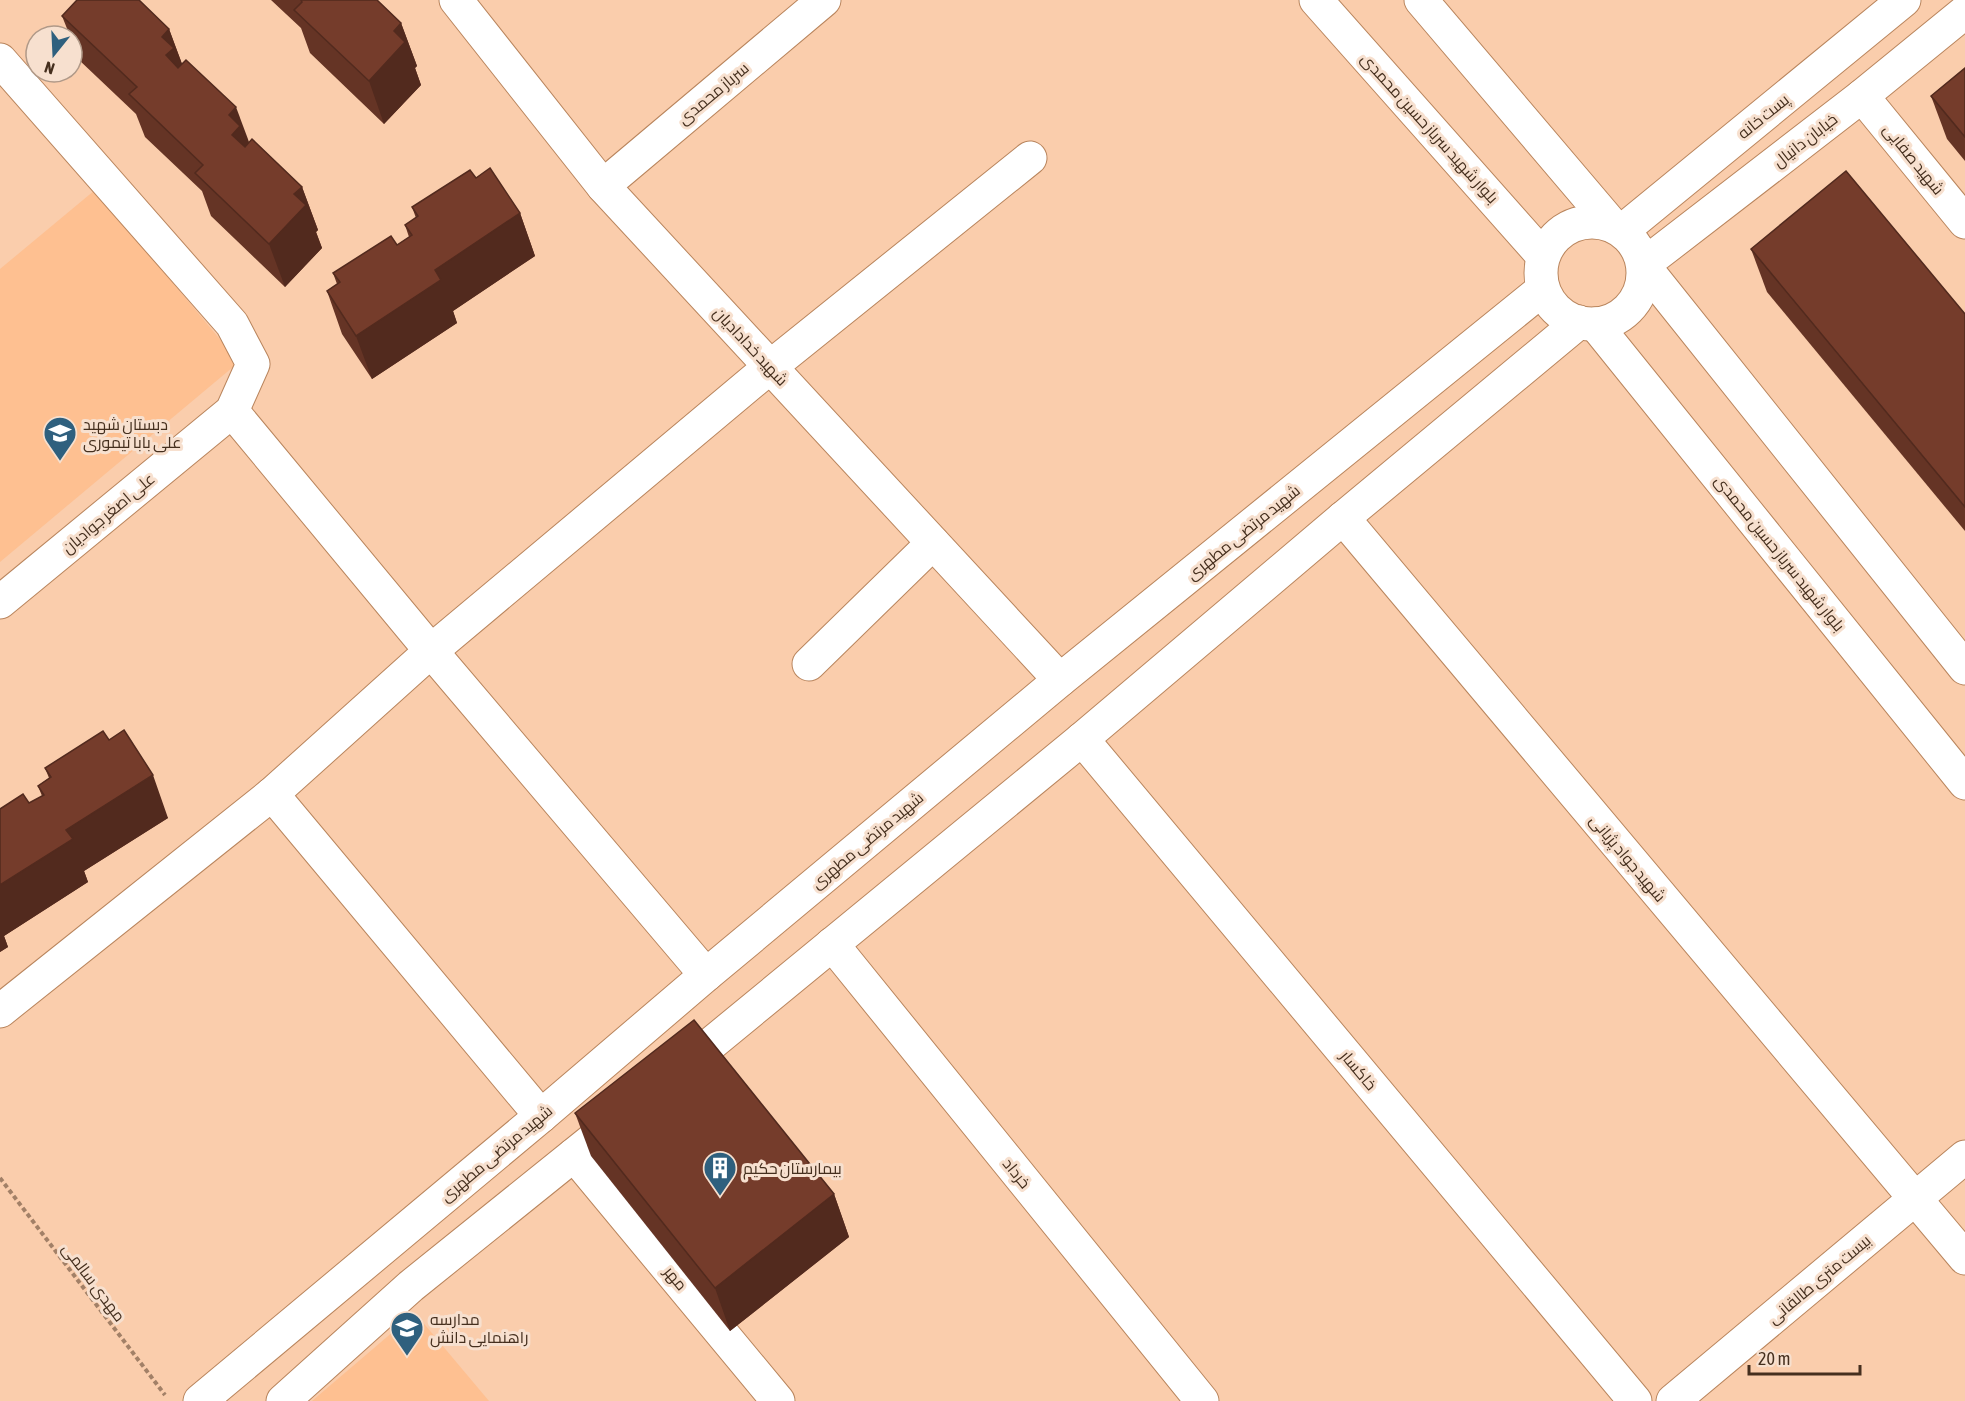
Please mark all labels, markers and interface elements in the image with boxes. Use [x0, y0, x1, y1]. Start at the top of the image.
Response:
north arrow [24, 24, 84, 84]
street label: بلوار شهید سرباز حسین محمدی [1356, 49, 1502, 208]
text: N [42, 58, 57, 78]
street label: سرباز محمدی [674, 58, 753, 129]
street label: پست خانه [1734, 90, 1795, 144]
street label: خیابان دانیال [1769, 109, 1842, 172]
street label: شهید صفایی [1878, 120, 1948, 199]
street label: شهید خدادادیان [709, 303, 792, 390]
school or university icon: دبستان شهید علی بابا تیموری [42, 415, 78, 462]
place label: دبستان شهید علی بابا تیموری [83, 415, 181, 453]
street label: علی اصغر جوادیان [58, 469, 159, 558]
street label: بلوار شهید سرباز حسین محمدی [1710, 471, 1849, 636]
street label: شهید مرتضی مطهری [1183, 481, 1305, 585]
street label: شهید مرتضی مطهری [807, 788, 928, 894]
street label: شهید جواد پژیانی [1584, 811, 1670, 907]
street label: خاکسار [1336, 1046, 1381, 1094]
street label: شهید مرتضی مطهری [436, 1101, 557, 1207]
building icon: بیمارستان حکیم [702, 1150, 738, 1197]
street label: خرداد [999, 1154, 1035, 1192]
place label: بیمارستان حکیم [743, 1159, 842, 1180]
street label: بیست متری طالقانی [1764, 1231, 1875, 1329]
street label: مهدی سالمی [57, 1239, 129, 1326]
street label: مهر [659, 1262, 691, 1295]
school or university icon: مدارسه راهنمایی دانش [389, 1310, 425, 1357]
place label: مدارسه راهنمایی دانش [430, 1310, 528, 1348]
scale bar [1749, 1338, 1860, 1376]
text: 20 m [1758, 1348, 1790, 1369]

